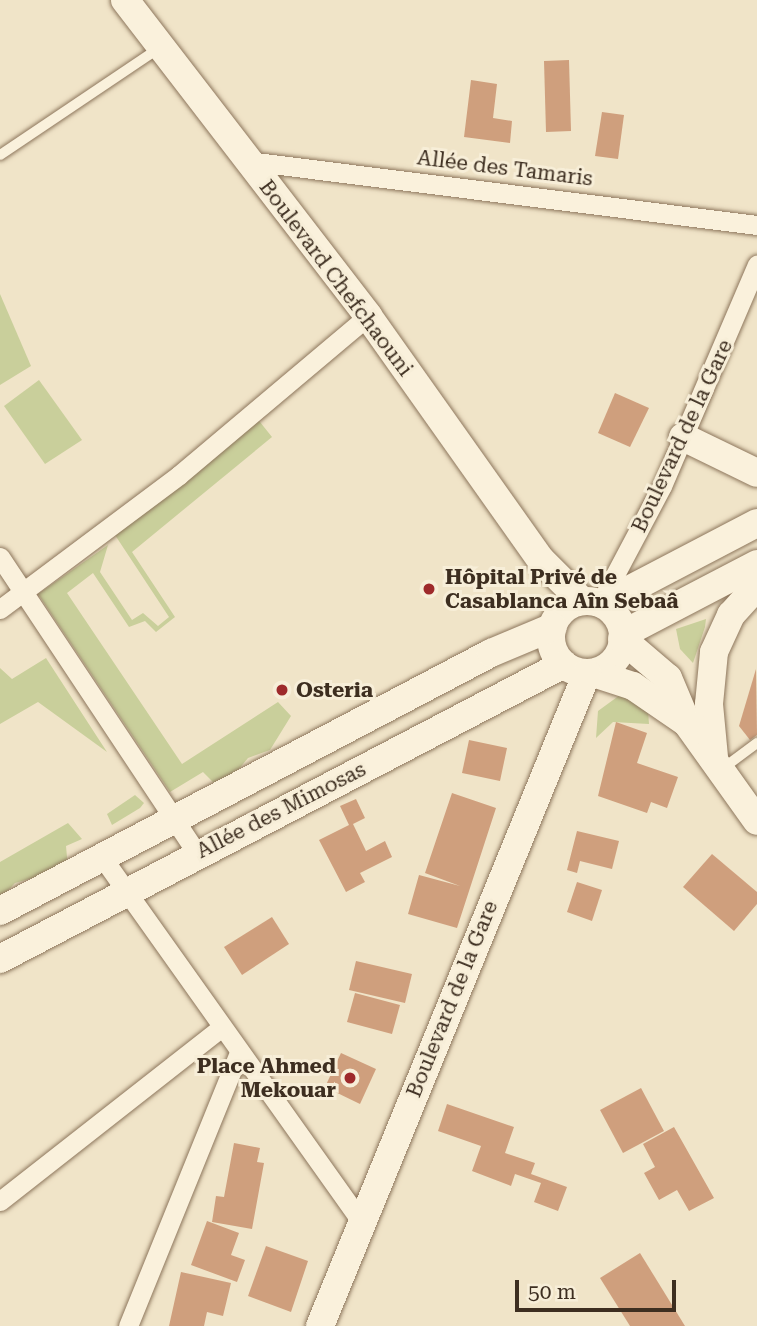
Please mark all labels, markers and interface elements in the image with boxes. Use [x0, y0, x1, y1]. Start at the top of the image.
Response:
street label: Allée des Tamaris [416, 145, 594, 191]
street label: Boulevard Chefchaouni [254, 175, 418, 381]
street label: Boulevard de la Gare [626, 336, 738, 536]
place label: Hôpital Privé de Casablanca Aîn Sebaâ [445, 564, 679, 614]
marker: Hôpital Privé de Casablanca Aîn Sebaâ [419, 579, 439, 599]
place label: Osteria [296, 677, 373, 703]
marker: Osteria [274, 682, 290, 698]
street label: Allée des Mimosas [192, 756, 370, 864]
street label: Boulevard de la Gare [401, 897, 503, 1101]
place label: Place Ahmed Mekouar [197, 1053, 336, 1103]
marker: Place Ahmed Mekouar [342, 1070, 358, 1086]
scale bar [519, 1266, 680, 1310]
text: 50 m [528, 1280, 576, 1304]

